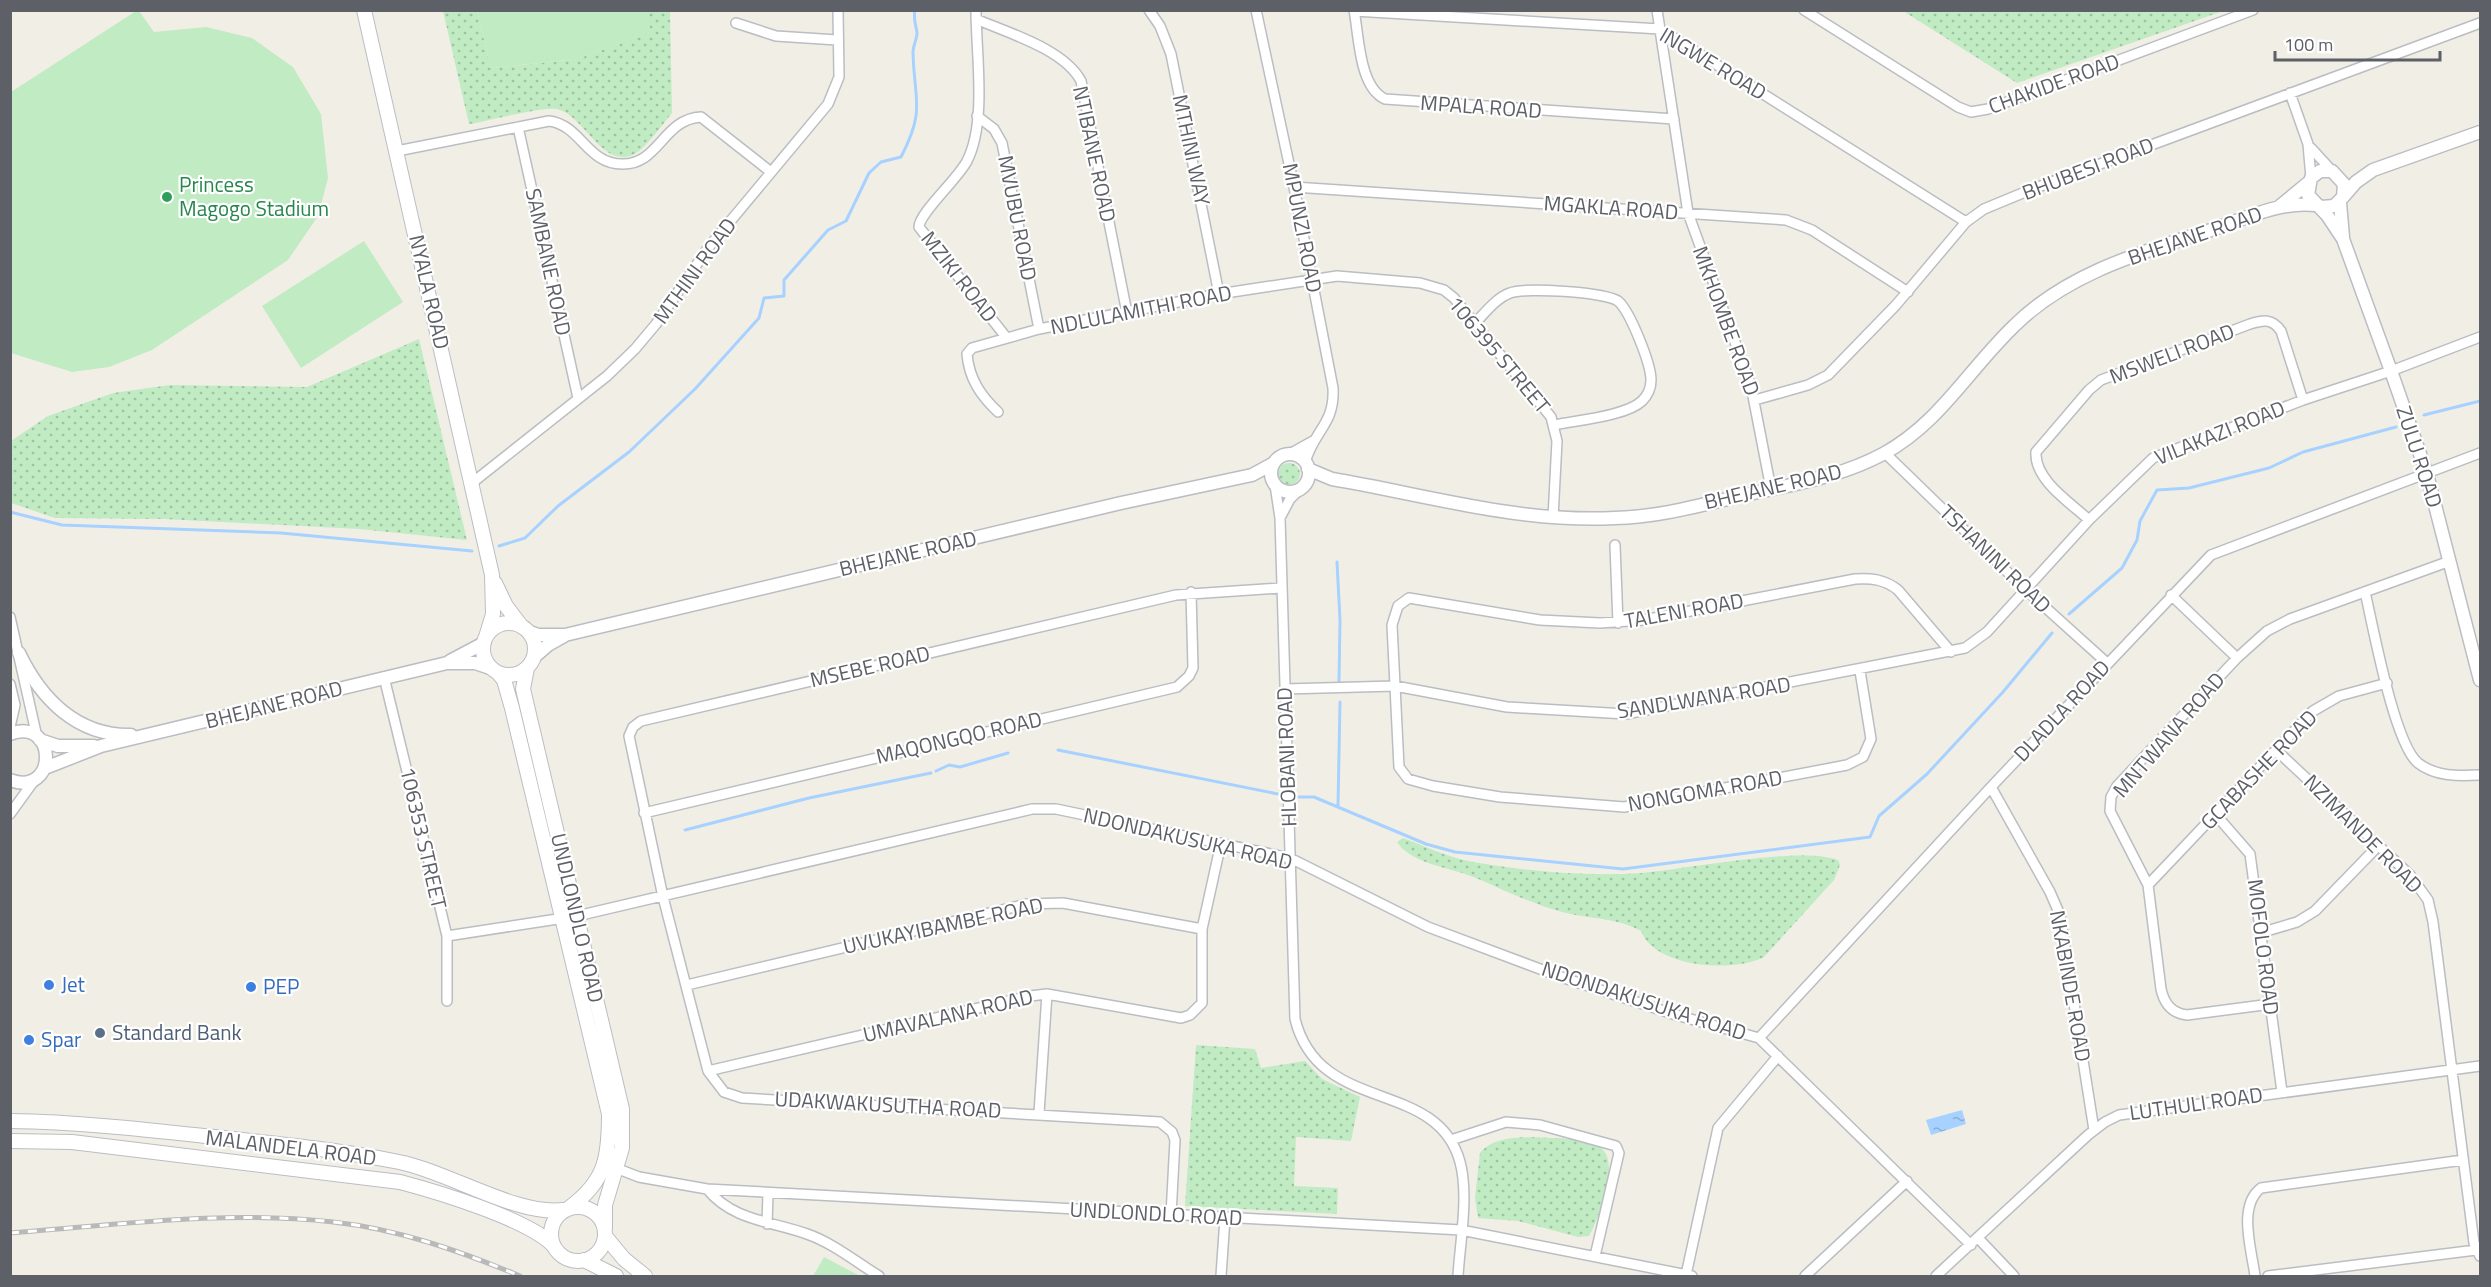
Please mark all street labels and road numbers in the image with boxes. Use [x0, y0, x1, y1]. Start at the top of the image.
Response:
street label: INGWE ROAD [1654, 19, 1773, 108]
street label: CHAKIDE ROAD [1984, 44, 2124, 122]
street label: NTIBANE ROAD [1065, 83, 1125, 225]
street label: MPALA ROAD [1419, 86, 1543, 126]
street label: MTHINI WAY [1165, 91, 1220, 209]
street label: BHUBESI ROAD [2017, 128, 2158, 208]
street label: MVUBU ROAD [990, 152, 1046, 283]
street label: MPUNZI ROAD [1275, 160, 1331, 295]
street label: SAMBANE ROAD [518, 185, 580, 338]
street label: MGAKLA ROAD [1543, 186, 1679, 228]
street label: BHEJANE ROAD [2123, 197, 2266, 273]
street label: MTHINI ROAD [645, 211, 744, 330]
street label: MZIKI ROAD [914, 224, 1006, 329]
street label: NYALA ROAD [401, 231, 459, 352]
street label: MKHOMBE ROAD [1685, 241, 1769, 400]
street label: NDLULAMITHI ROAD [1047, 276, 1234, 342]
street label: 106395 STREET [1441, 289, 1559, 420]
street label: MSWELI ROAD [2104, 315, 2239, 392]
street label: VILAKAZI ROAD [2150, 391, 2290, 473]
street label: ZULU ROAD [2388, 402, 2451, 512]
street label: BHEJANE ROAD [1701, 455, 1845, 517]
street label: TSHANINI ROAD [1932, 496, 2059, 620]
street label: BHEJANE ROAD [836, 522, 980, 584]
street label: TALENI ROAD [1622, 584, 1746, 636]
street label: MSEBE ROAD [807, 637, 933, 695]
street label: DLADLA ROAD [2005, 652, 2117, 769]
street label: MNTWANA ROAD [2105, 664, 2232, 804]
street label: SANDLWANA ROAD [1615, 668, 1793, 727]
street label: BHEJANE ROAD [202, 672, 346, 737]
street label: HLOBANI ROAD [1268, 687, 1304, 827]
street label: MAQONGQO ROAD [872, 702, 1045, 772]
street label: GCABASHE ROAD [2192, 702, 2324, 837]
street label: NONGOMA ROAD [1625, 761, 1785, 819]
street label: 106353 STREET [392, 764, 456, 912]
street label: NZIMANDE ROAD [2297, 766, 2431, 900]
street label: NDONDAKUSUKA ROAD [1081, 798, 1296, 878]
street label: UNDLONDLO ROAD [543, 830, 613, 1006]
street label: MOFOLO ROAD [2240, 877, 2288, 1017]
street label: UVUKAYIBAMBE ROAD [840, 888, 1046, 962]
street label: NKABINDE ROAD [2042, 908, 2100, 1064]
street label: NDONDAKUSUKA ROAD [1538, 952, 1751, 1048]
street label: UMAVALANA ROAD [860, 980, 1036, 1050]
street label: LUTHULI ROAD [2127, 1078, 2265, 1128]
street label: UDAKWAKUSUTHA ROAD [774, 1082, 1002, 1126]
street label: MALANDELA ROAD [204, 1121, 378, 1173]
street label: UNDLONDLO ROAD [1069, 1192, 1243, 1234]

